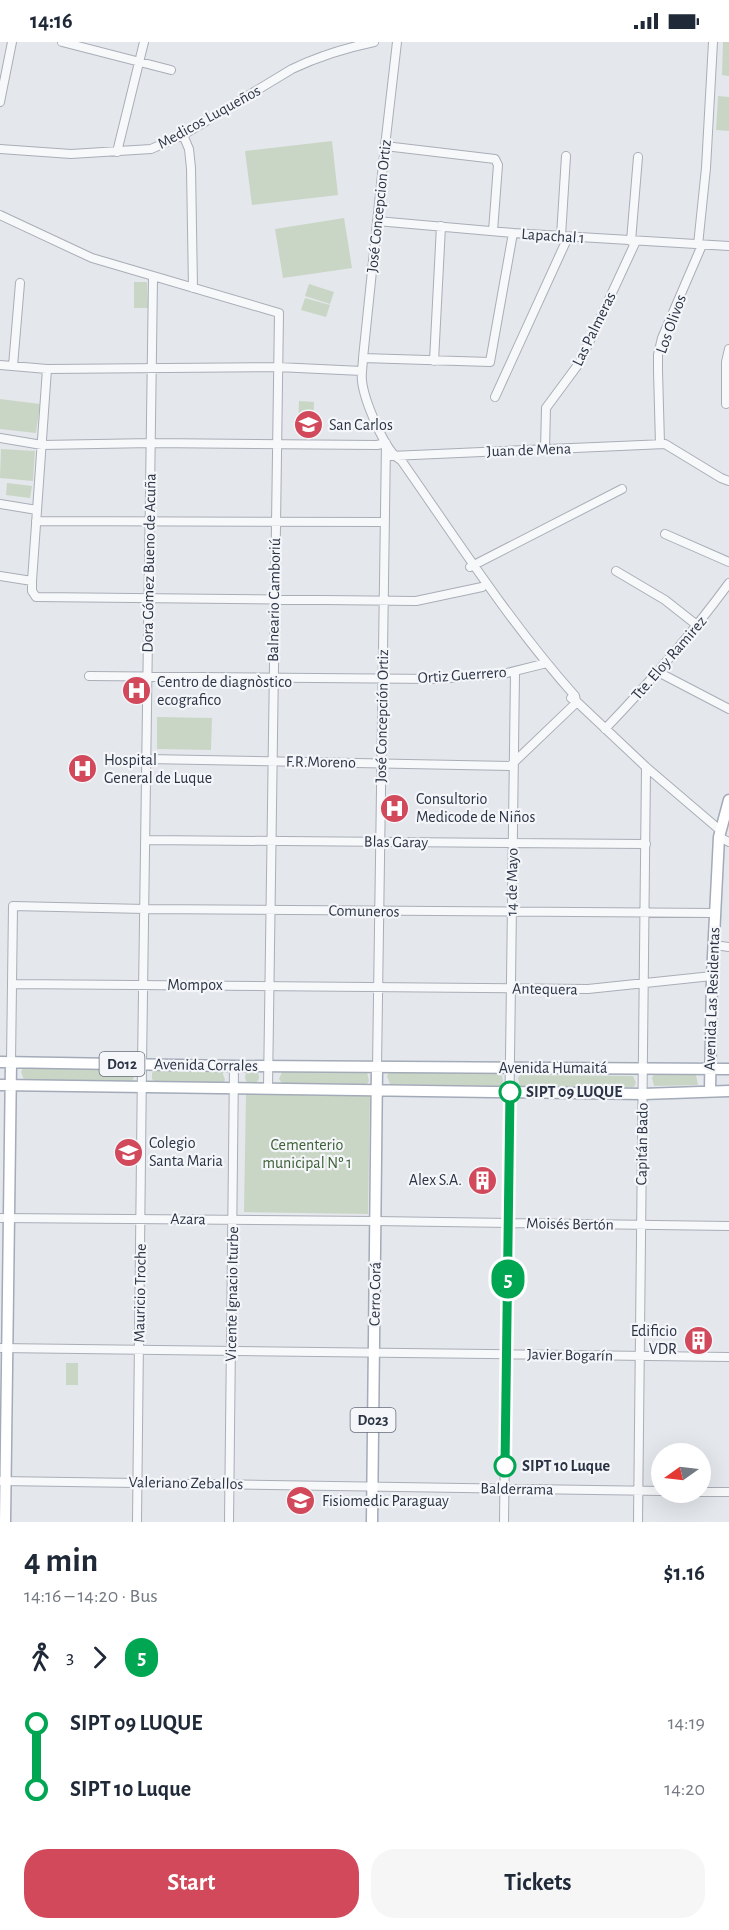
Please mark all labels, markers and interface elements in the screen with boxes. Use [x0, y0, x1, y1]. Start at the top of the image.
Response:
text: 14:16 [30, 10, 73, 32]
street label: Medicos Luqueños [155, 82, 263, 152]
street label: José Concepcion Ortiz [364, 138, 394, 273]
street label: Lapachal 1 [521, 226, 585, 246]
street label: Las Palmeras [569, 289, 619, 369]
street label: Los Olivos [653, 292, 689, 355]
school or university icon: San Carlos [292, 409, 324, 441]
place label: San Carlos [329, 417, 393, 433]
street label: Juan de Mena [486, 441, 572, 459]
street label: Dora Gómez Bueno de Acuña [139, 473, 159, 653]
street label: Balneario Camboriú [265, 538, 283, 662]
street label: Tte. Eloy Ramirez [628, 613, 711, 704]
street label: José Concepción Ortiz [373, 649, 391, 783]
street label: Ortiz Guerrero [417, 664, 507, 686]
place label: Centro de diagnòstico ecografico [157, 674, 292, 708]
hospital icon: Centro de diagnòstico ecografico [120, 675, 152, 707]
place label: Hospital General de Luque [104, 752, 212, 786]
hospital icon: Hospital General de Luque [67, 753, 99, 785]
street label: F.R.Moreno [286, 753, 356, 771]
place label: Consultorio Medicode de Niños [416, 791, 535, 825]
hospital icon: Consultorio Medicode de Niños [379, 792, 411, 824]
street label: Blas Garay [364, 833, 428, 852]
street label: 14 de Mayo [503, 848, 522, 916]
street label: Comuneros [328, 902, 400, 920]
street label: Avenida Las Residentas [701, 927, 723, 1071]
street label: Mompox [167, 977, 223, 993]
street label: Antequera [512, 980, 578, 998]
road number: D012 [100, 1052, 144, 1076]
street label: Avenida Corrales [154, 1056, 258, 1074]
street label: Avenida Humaitá [499, 1060, 607, 1076]
marker: SIPT 09 LUQUE [499, 1081, 521, 1103]
place label: SIPT 09 LUQUE [526, 1084, 622, 1101]
street label: Capitán Bado [633, 1102, 651, 1186]
place label: Colegio Santa Maria [149, 1135, 223, 1169]
school or university icon: Colegio Santa Maria [112, 1136, 144, 1168]
park label: Cementerio municipal Nº 1 [262, 1137, 352, 1171]
building icon: Alex S.A. [467, 1164, 499, 1196]
place label: Alex S.A. [409, 1172, 462, 1188]
street label: Azara [170, 1211, 206, 1227]
street label: Moisés Bertón [526, 1215, 614, 1233]
street label: Vicente Ignacio Iturbe [223, 1226, 241, 1362]
street label: Mauricio Troche [131, 1243, 149, 1343]
line badge: 5 [488, 1260, 528, 1298]
street label: Cerro Corá [366, 1262, 384, 1326]
text: 5 [503, 1269, 513, 1290]
place label: Edificio VDR [631, 1323, 677, 1357]
building icon: Edificio VDR [682, 1324, 714, 1356]
street label: Javier Bogarín [527, 1346, 613, 1364]
road number: D023 [350, 1408, 395, 1432]
north arrow [651, 1443, 711, 1503]
map controls [651, 1443, 711, 1503]
marker: SIPT 10 Luque [494, 1455, 516, 1477]
place label: SIPT 10 Luque [522, 1458, 611, 1474]
street label: Valeriano Zeballos [129, 1474, 244, 1492]
street label: Balderrama [480, 1480, 554, 1498]
school or university icon: Fisiomedic Paraguay [285, 1485, 317, 1517]
place label: Fisiomedic Paraguay [322, 1493, 449, 1510]
text: 4 min [24, 1545, 98, 1578]
text: $1.16 [664, 1562, 705, 1584]
text: 14:16 – 14:20 · Bus [24, 1586, 158, 1606]
icon: walk [24, 1641, 57, 1674]
icon: forward [83, 1641, 116, 1674]
text: 3 [66, 1647, 74, 1667]
text: 5 [137, 1647, 146, 1668]
text: SIPT 09 LUQUE [70, 1712, 202, 1734]
text: 14:19 [668, 1713, 705, 1733]
text: SIPT 10 Luque [70, 1778, 191, 1800]
text: 14:20 [664, 1779, 705, 1799]
button: Start [24, 1849, 359, 1918]
button: Tickets [371, 1849, 705, 1918]

